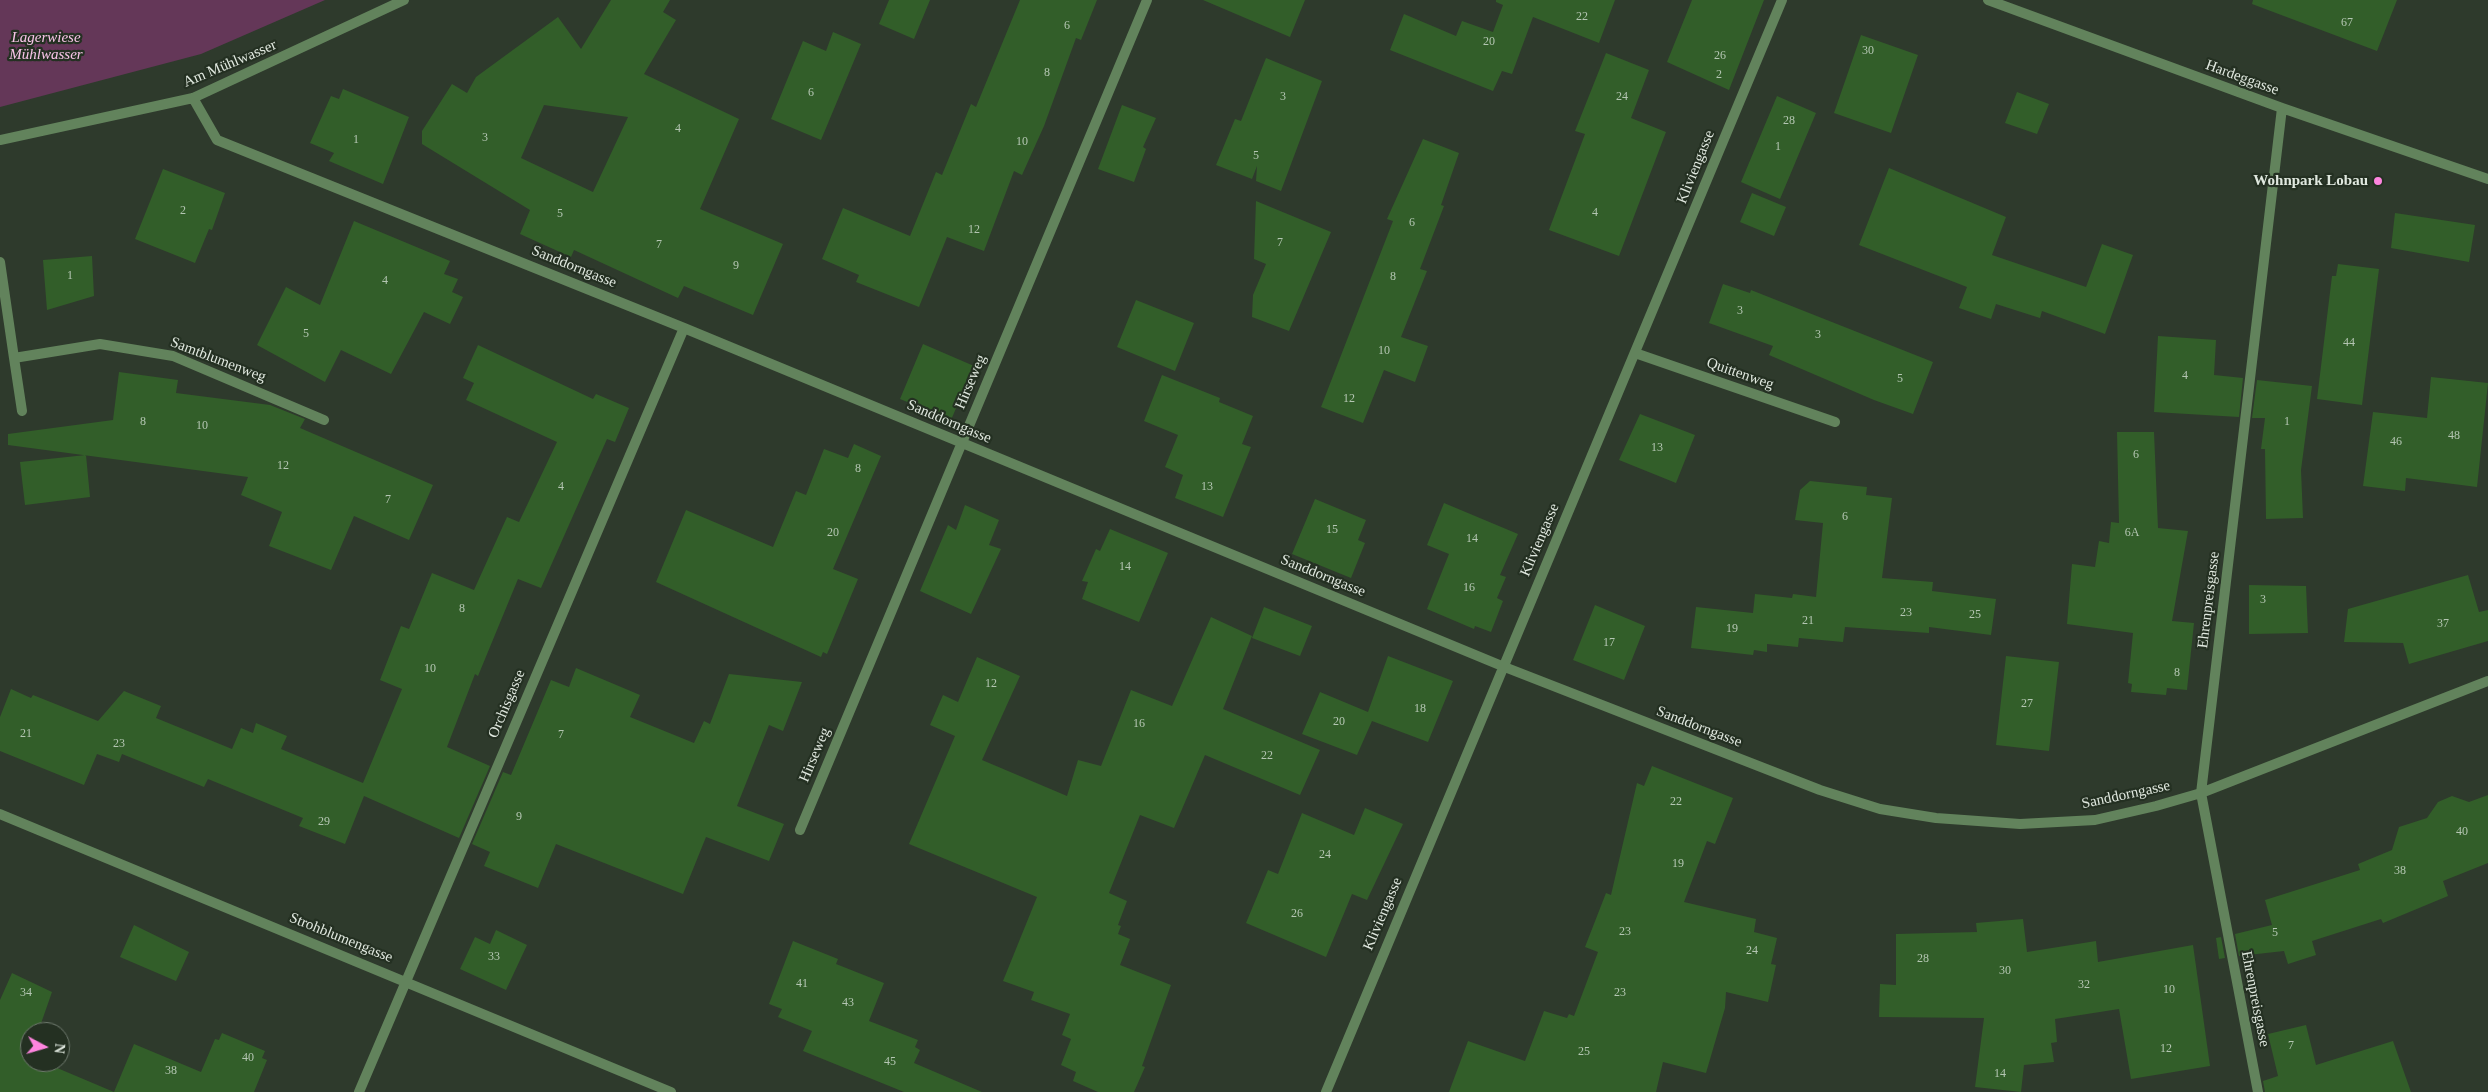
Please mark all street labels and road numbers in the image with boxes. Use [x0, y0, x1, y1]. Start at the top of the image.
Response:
street label: Am Mühlwasser [181, 36, 279, 92]
street label: Hardeggasse [2203, 56, 2281, 100]
street label: Kliviengasse [1673, 128, 1719, 206]
street label: Sanddorngasse [529, 242, 619, 292]
street label: Samtblumenweg [168, 334, 268, 386]
street label: Hirseweg [951, 352, 991, 412]
street label: Quittenweg [1704, 354, 1776, 394]
street label: Sanddorngasse [904, 396, 994, 448]
street label: Kliviengasse [1517, 501, 1563, 579]
street label: Sanddorngasse [1278, 551, 1368, 601]
street label: Ehrenpreisgasse [2194, 551, 2224, 649]
street label: Orchisgasse [485, 667, 529, 741]
street label: Sanddorngasse [1654, 702, 1744, 752]
street label: Hirseweg [795, 725, 835, 785]
street label: Sanddorngasse [2080, 777, 2172, 813]
street label: Kliviengasse [1360, 875, 1406, 953]
street label: Strohblumengasse [287, 909, 395, 967]
street label: Ehrenpreisgasse [2237, 949, 2273, 1049]

